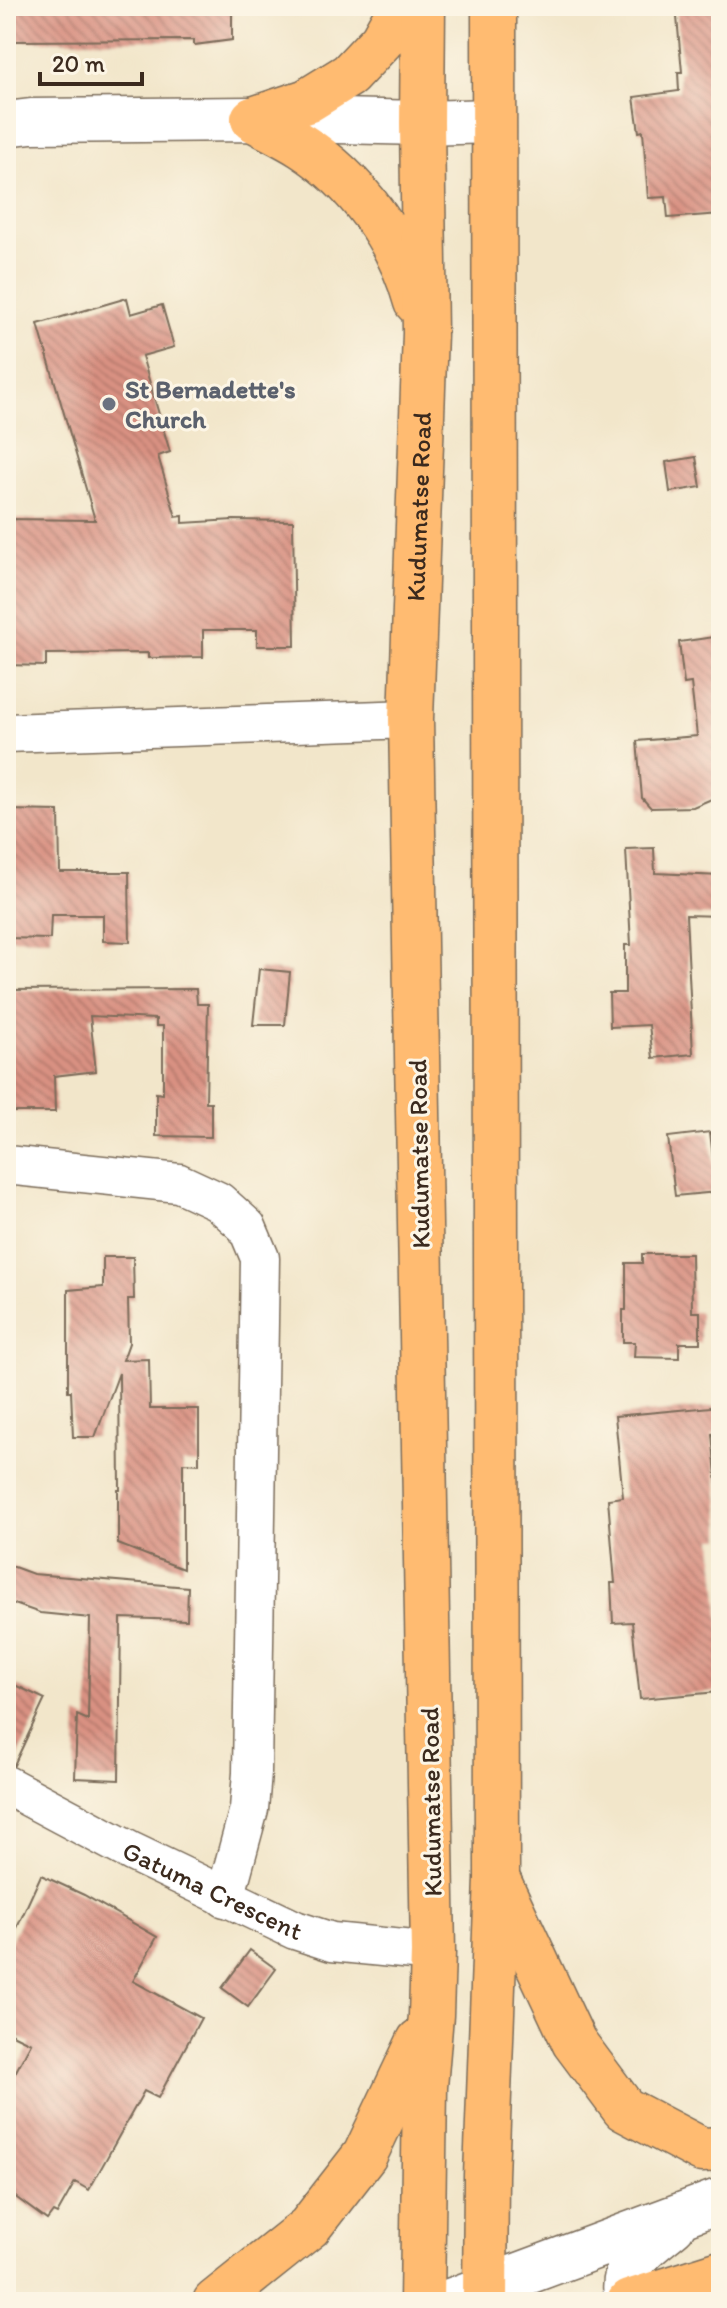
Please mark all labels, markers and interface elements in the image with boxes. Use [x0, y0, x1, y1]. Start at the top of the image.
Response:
scale bar [40, 36, 142, 86]
text: 20 m [52, 49, 105, 78]
place label: St Bernadette's Church [125, 373, 296, 435]
marker: St Bernadette's Church [100, 395, 118, 413]
street label: Kudumatse Road [399, 411, 438, 602]
street label: Kudumatse Road [401, 1059, 437, 1249]
street label: Kudumatse Road [413, 1707, 449, 1897]
street label: Gatuma Crescent [118, 1834, 306, 1947]

